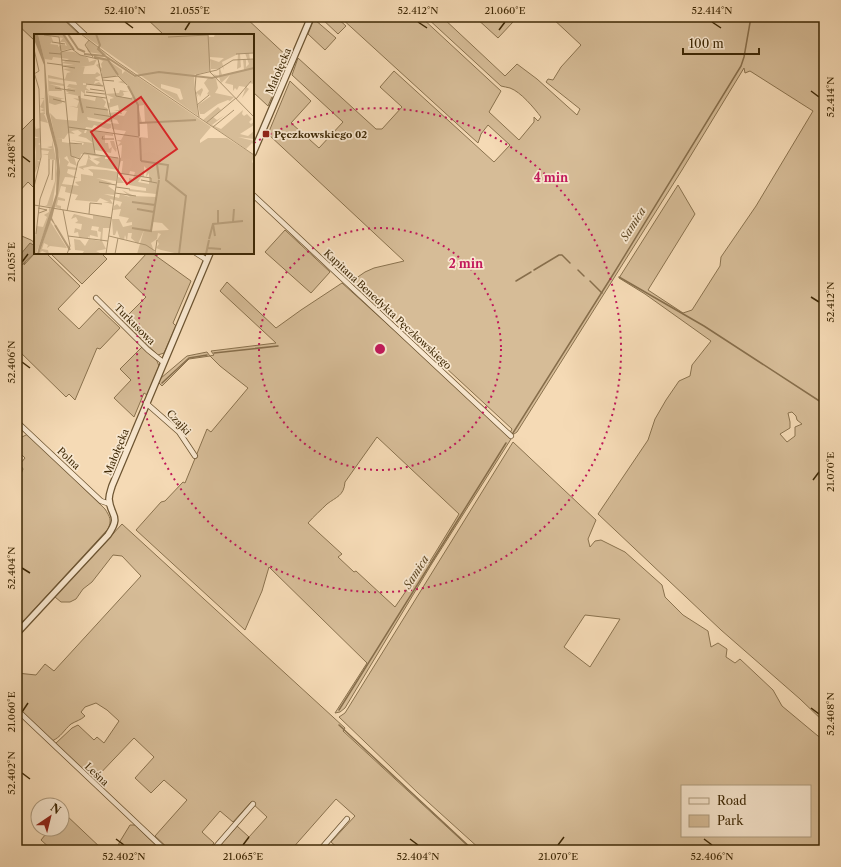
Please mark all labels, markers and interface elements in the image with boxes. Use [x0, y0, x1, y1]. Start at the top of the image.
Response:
text: 52.410°N [104, 4, 146, 17]
text: 21.055°E [170, 4, 210, 17]
text: 52.412°N [397, 4, 439, 17]
text: 21.060°E [484, 4, 526, 17]
text: 52.414°N [691, 4, 733, 17]
scale bar [683, 30, 759, 56]
inset map [34, 34, 254, 254]
text: 100 m [689, 36, 724, 51]
street label: Małołęcka [263, 45, 294, 96]
text: 52.414°N [824, 76, 837, 118]
place label: Pęczkowskiego 02 [274, 128, 367, 141]
marker: Pęczkowskiego 02 [261, 129, 271, 139]
text: 52.408°N [5, 134, 18, 178]
text: 4 min [534, 170, 569, 185]
water label: Samica [617, 204, 649, 244]
text: 21.055°E [5, 242, 18, 282]
street label: Kapitana Benedykta Pęczkowskiego [321, 247, 454, 372]
text: 2 min [449, 256, 484, 271]
text: 52.412°N [824, 281, 837, 323]
street label: Turkusowa [111, 301, 158, 348]
text: 52.406°N [5, 340, 18, 384]
centre of rings [373, 342, 387, 356]
street label: Czajki [164, 407, 194, 438]
street label: Małołęcka [101, 426, 132, 477]
street label: Polna [54, 444, 83, 473]
text: 21.070°E [824, 452, 837, 492]
text: 52.404°N [5, 546, 18, 590]
water label: Samica [400, 552, 432, 592]
text: 21.060°E [5, 691, 18, 733]
text: 52.408°N [824, 692, 837, 736]
text: 52.402°N [5, 751, 18, 795]
street label: Leśna [82, 760, 112, 789]
legend [681, 785, 811, 837]
text: Road [717, 793, 747, 808]
north arrow [30, 797, 70, 837]
text: N [48, 800, 64, 818]
text: Park [717, 813, 744, 828]
text: 52.402°N [102, 850, 146, 863]
text: 21.065°E [223, 850, 263, 863]
text: 52.404°N [396, 850, 440, 863]
text: 21.070°E [538, 850, 578, 863]
text: 52.406°N [690, 850, 734, 863]

